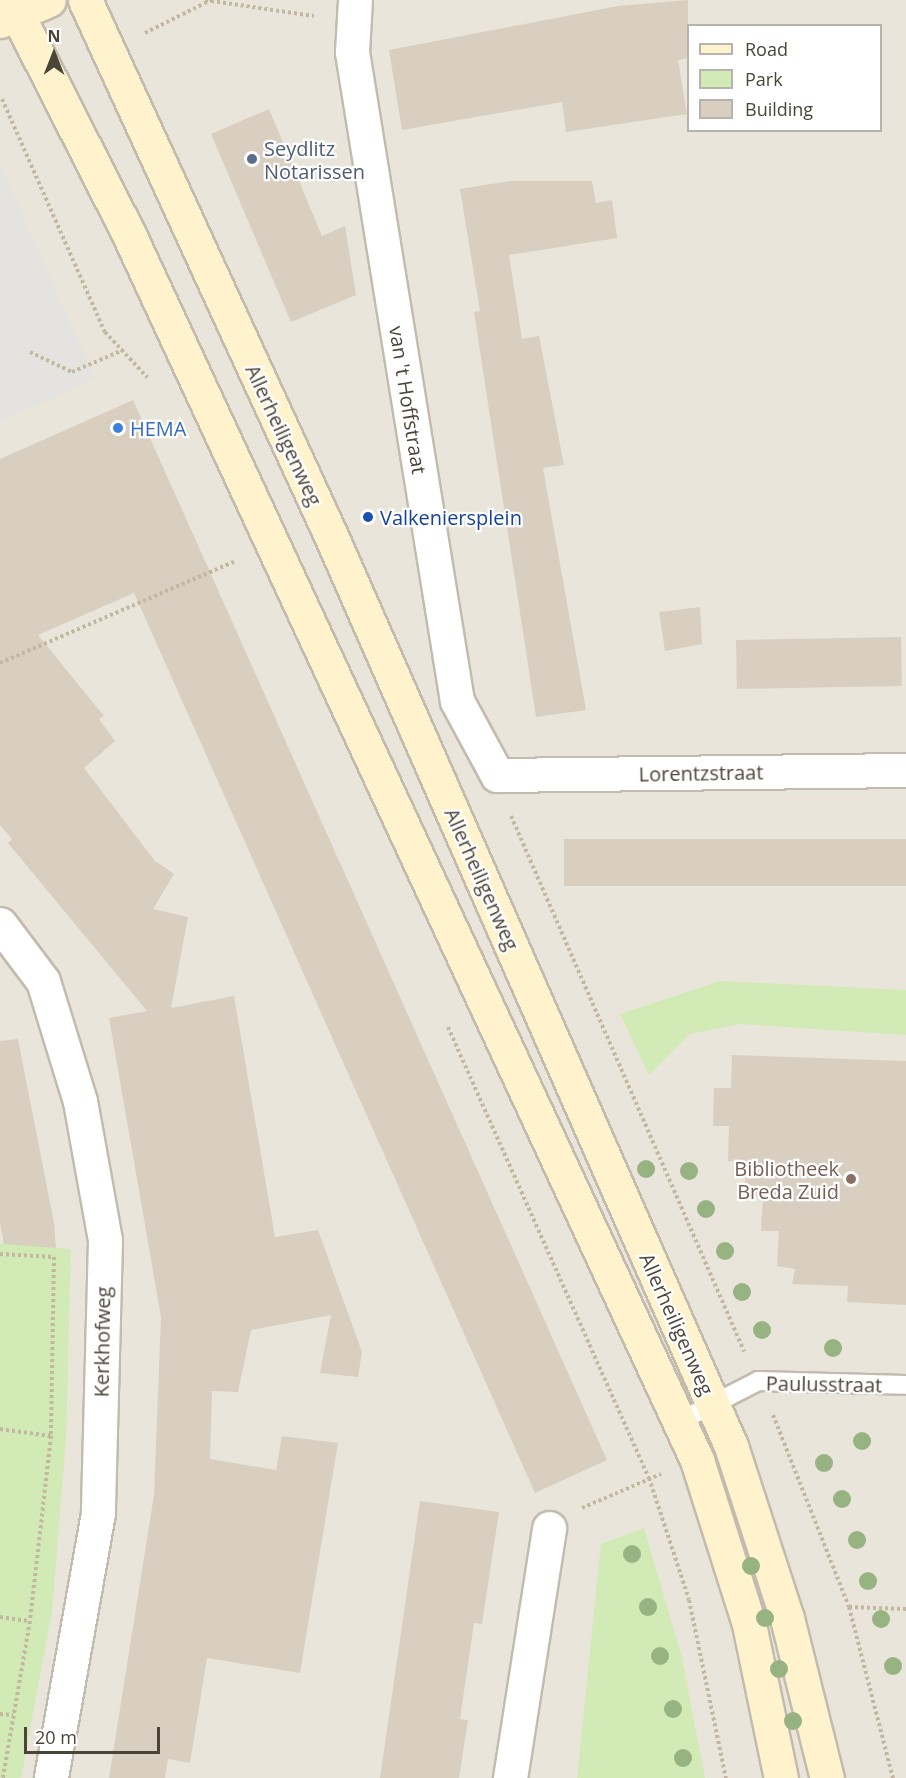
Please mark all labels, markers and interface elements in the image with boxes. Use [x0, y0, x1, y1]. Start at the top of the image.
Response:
north arrow [24, 24, 84, 84]
legend [687, 24, 882, 132]
text: N [47, 25, 61, 47]
text: Road [745, 37, 788, 61]
text: Park [745, 67, 783, 91]
text: Building [745, 97, 813, 121]
place label: Seydlitz Notarissen [264, 136, 365, 183]
marker: Seydlitz Notarissen [245, 152, 259, 166]
street label: van 't Hoffstraat [384, 324, 432, 476]
street label: Allerheiligenweg [241, 361, 327, 509]
place label: HEMA [130, 416, 186, 440]
marker: HEMA [111, 421, 125, 435]
place label: Valkeniersplein [380, 505, 522, 529]
marker: Valkeniersplein [361, 510, 375, 524]
street label: Lorentzstraat [638, 760, 764, 786]
street label: Allerheiligenweg [440, 804, 524, 954]
place label: Bibliotheek Breda Zuid [734, 1156, 839, 1203]
marker: Bibliotheek Breda Zuid [844, 1172, 858, 1186]
street label: Allerheiligenweg [635, 1249, 719, 1399]
street label: Kerkhofweg [89, 1286, 115, 1398]
street label: Paulusstraat [766, 1371, 882, 1397]
scale bar [27, 1715, 164, 1753]
text: 20 m [35, 1725, 77, 1749]

